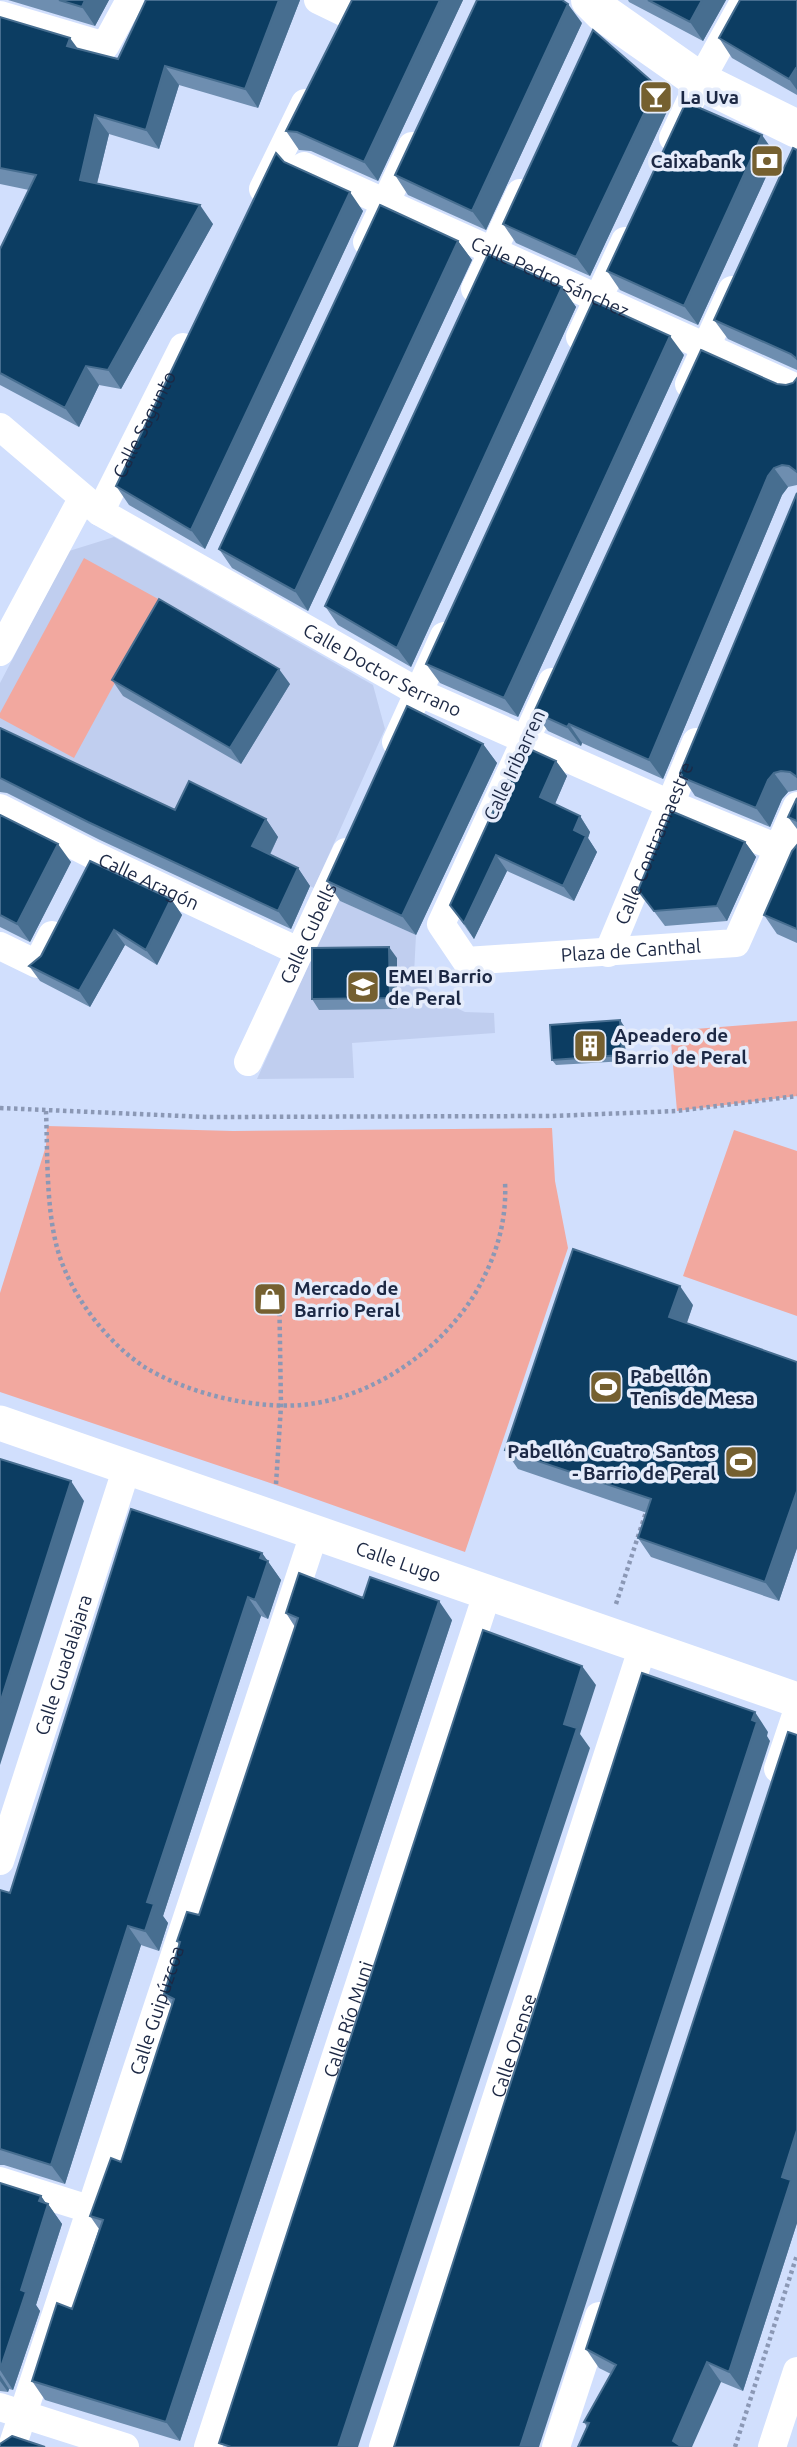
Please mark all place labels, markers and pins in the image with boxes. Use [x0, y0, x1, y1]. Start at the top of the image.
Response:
bar icon: La Uva [637, 78, 675, 116]
place label: La Uva [680, 86, 739, 108]
bank icon: Caixabank [748, 142, 786, 180]
place label: Caixabank [650, 150, 742, 172]
place label: EMEI Barrio de Peral [388, 965, 493, 1009]
school or university icon: EMEI Barrio de Peral [344, 968, 382, 1006]
place label: Apeadero de Barrio de Peral [614, 1024, 747, 1068]
building icon: Apeadero de Barrio de Peral [571, 1027, 609, 1065]
place label: Mercado de Barrio Peral [294, 1277, 400, 1321]
shop icon: Mercado de Barrio Peral [251, 1280, 289, 1318]
place label: Pabellón Tenis de Mesa [630, 1365, 755, 1409]
sports icon: Pabellón Tenis de Mesa [587, 1368, 625, 1406]
place label: Pabellón Cuatro Santos - Barrio de Peral [507, 1440, 716, 1484]
sports icon: Pabellón Cuatro Santos - Barrio de Peral [722, 1443, 760, 1481]

